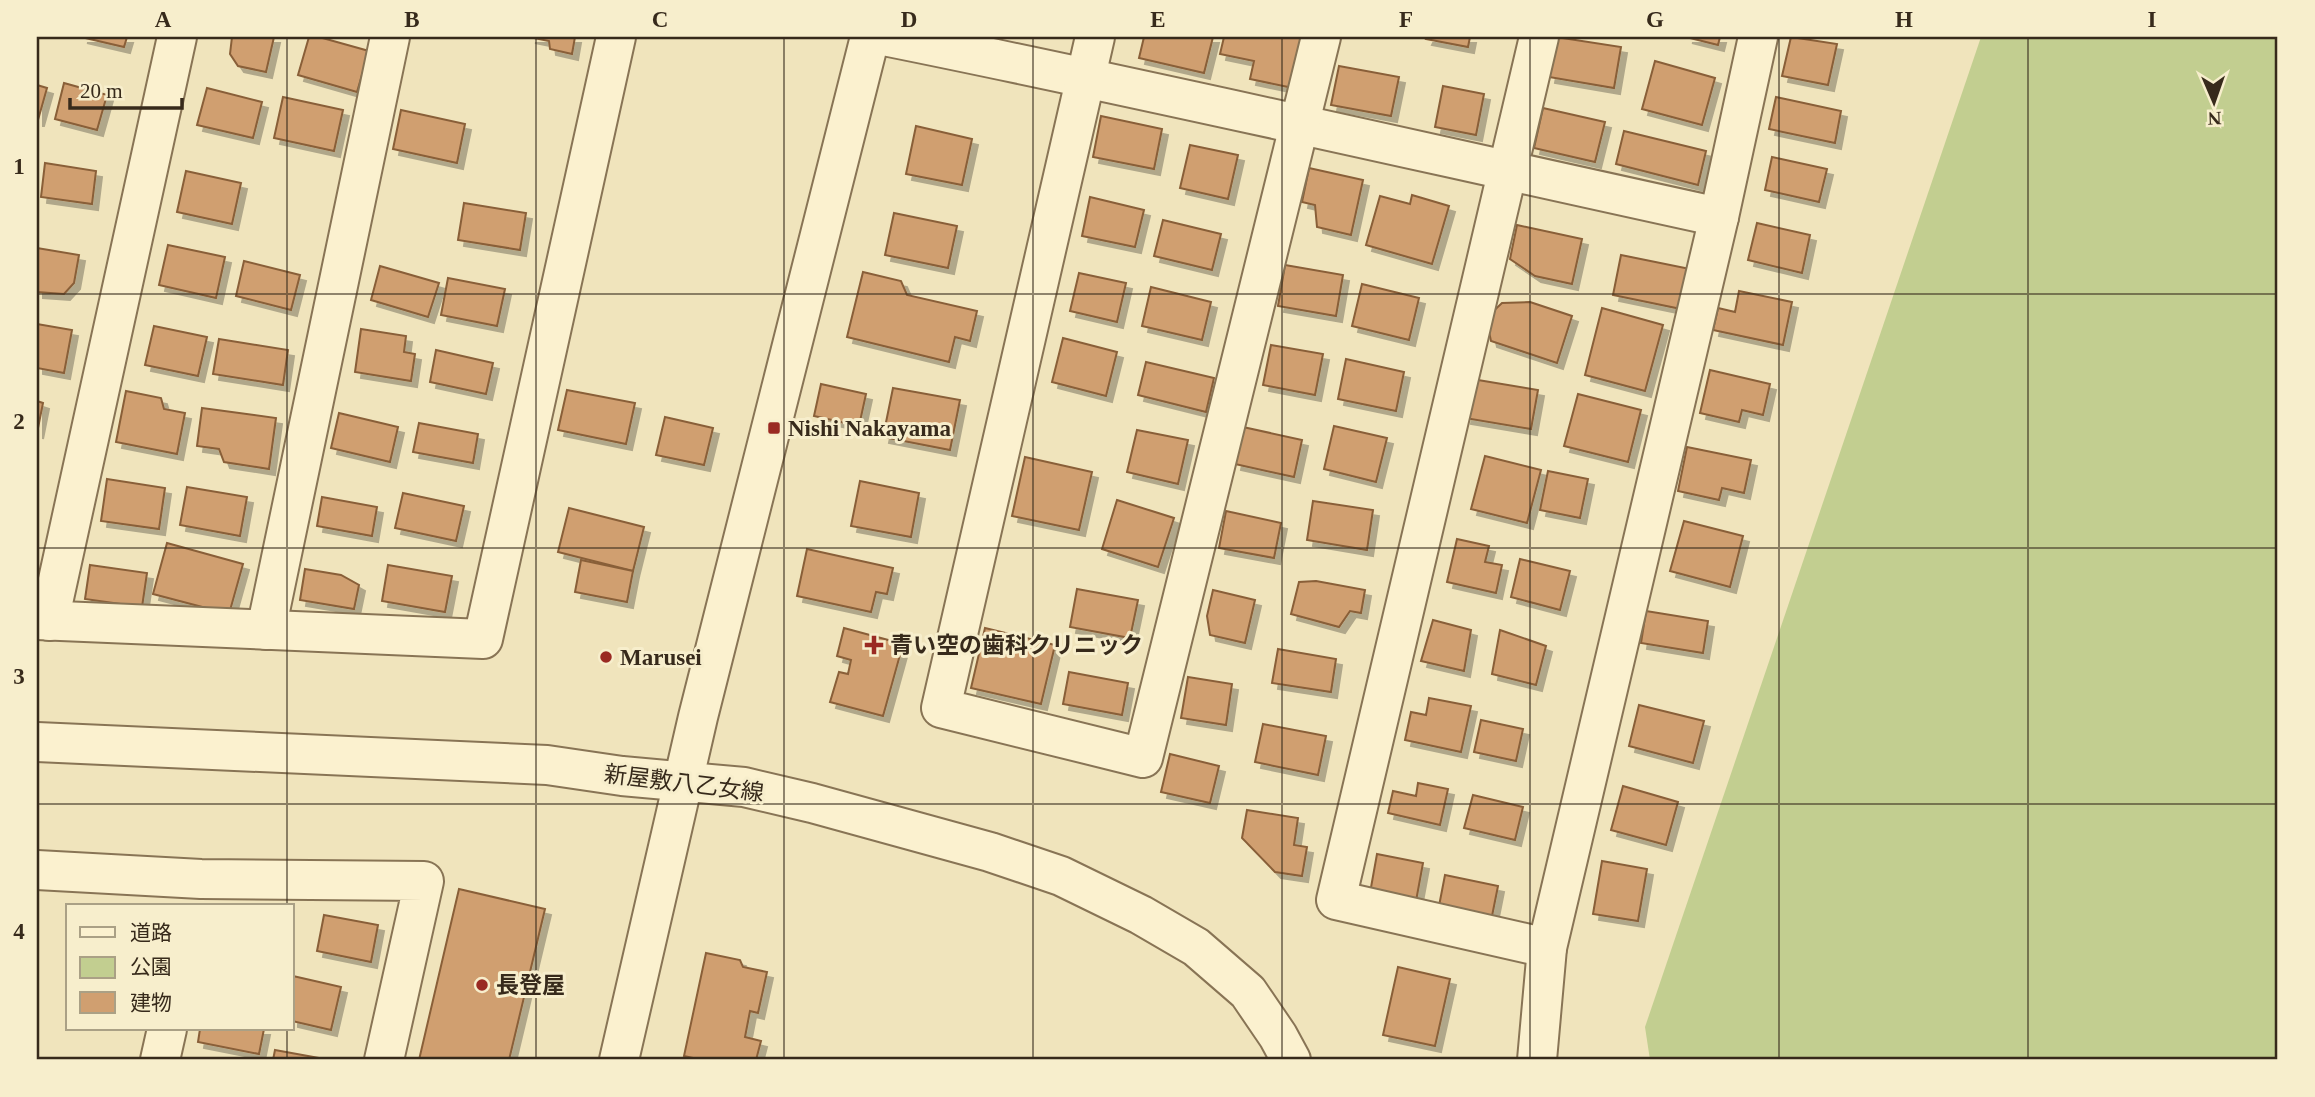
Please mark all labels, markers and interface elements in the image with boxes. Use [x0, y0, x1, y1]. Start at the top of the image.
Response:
text: A [155, 7, 172, 32]
text: B [404, 7, 420, 32]
text: C [652, 7, 668, 32]
text: D [901, 7, 917, 32]
text: E [1150, 7, 1166, 32]
text: F [1399, 7, 1413, 32]
text: G [1646, 7, 1664, 32]
text: H [1895, 7, 1913, 32]
text: I [2148, 7, 2157, 32]
scale bar [70, 66, 182, 110]
north arrow [2178, 66, 2248, 136]
text: 20 m [80, 79, 123, 103]
text: N [2207, 108, 2222, 129]
text: 1 [13, 154, 25, 179]
text: 2 [13, 409, 25, 434]
place label: Nishi Nakayama [788, 416, 951, 441]
marker: Nishi Nakayama [766, 420, 782, 436]
place label: 青い空の歯科クリニック [890, 633, 1143, 658]
marker: 青い空の歯科クリニック [864, 635, 884, 655]
place label: Marusei [620, 645, 702, 670]
marker: Marusei [598, 649, 614, 665]
text: 3 [13, 664, 25, 689]
street label: 新屋敷八乙女線 [603, 761, 765, 806]
legend [66, 904, 294, 1030]
text: 4 [13, 919, 25, 944]
text: 道路 [130, 921, 172, 945]
text: 公園 [130, 955, 172, 979]
place label: 長登屋 [496, 973, 565, 998]
marker: 長登屋 [474, 977, 490, 993]
text: 建物 [130, 991, 172, 1015]

